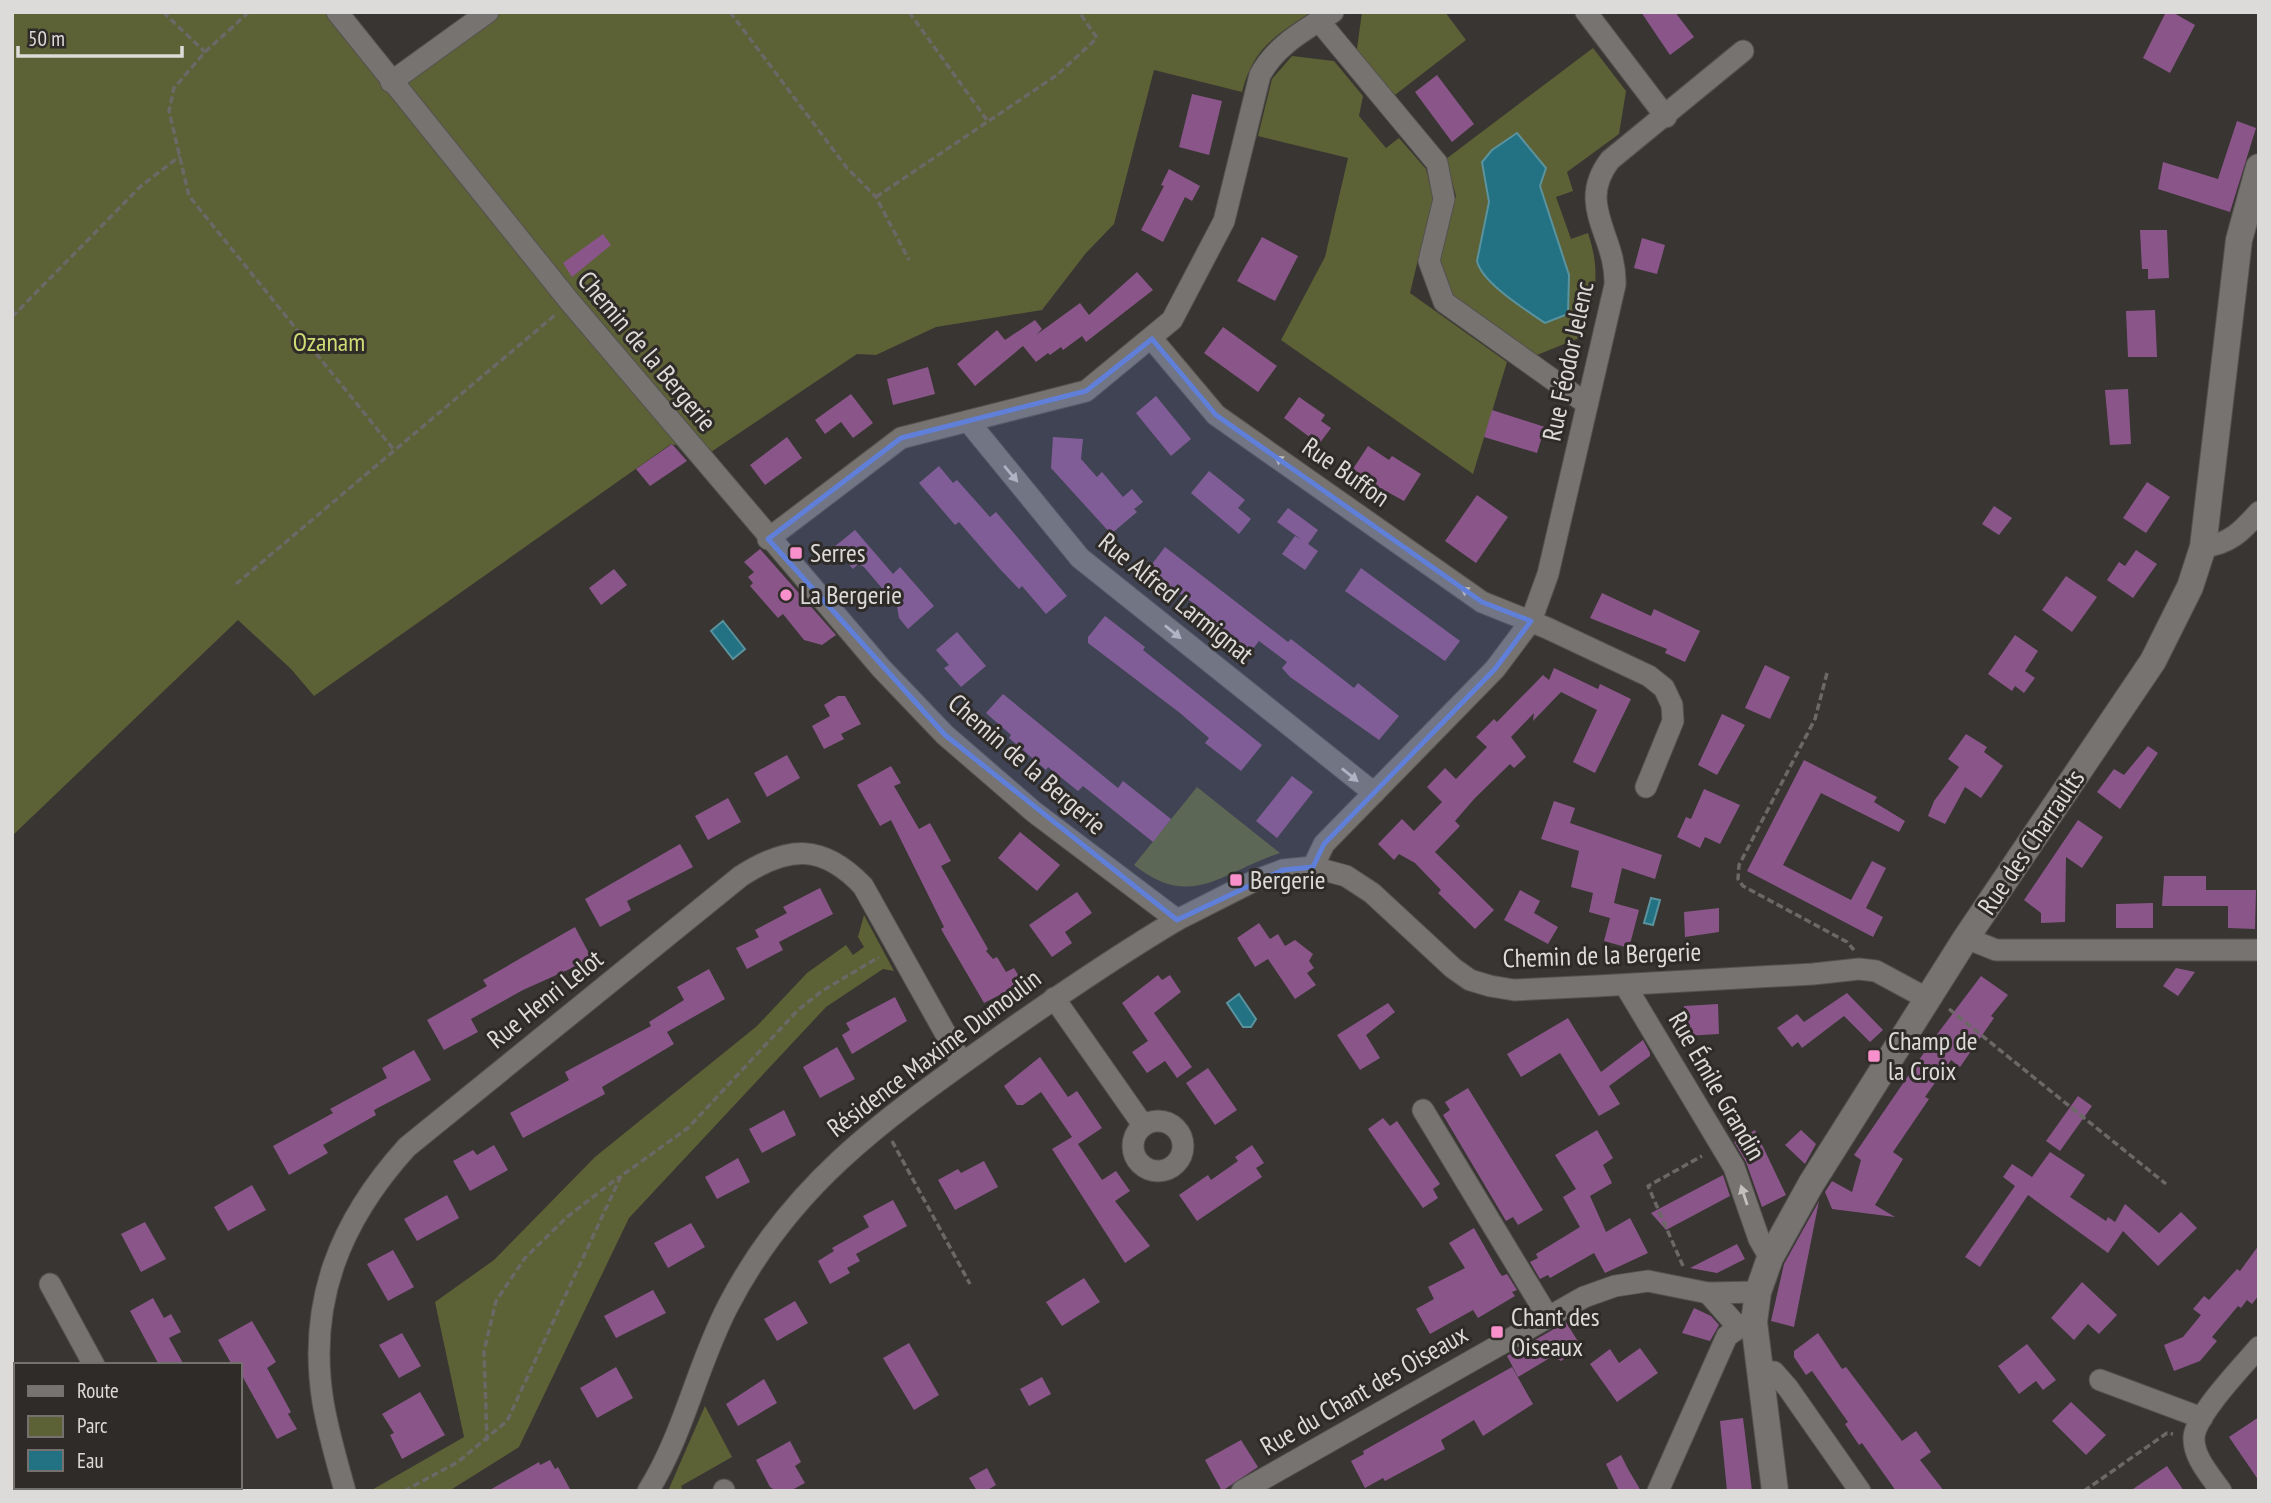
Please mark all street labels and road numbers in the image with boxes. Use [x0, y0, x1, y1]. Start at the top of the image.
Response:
street label: Chemin de la Bergerie [571, 264, 724, 437]
street label: Rue Féodor Jelenc [1535, 278, 1601, 444]
street label: Rue Buffon [1296, 430, 1396, 514]
street label: Rue Alfred Larmignat [1092, 525, 1260, 670]
street label: Chemin de la Bergerie [942, 686, 1113, 841]
street label: Rue des Charraults [1970, 763, 2091, 921]
street label: Chemin de la Bergerie [1502, 935, 1702, 974]
street label: Rue Henri Lelot [480, 942, 609, 1055]
street label: Résidence Maxime Dumoulin [820, 961, 1047, 1144]
street label: Rue Émile Grandin [1662, 1006, 1773, 1166]
street label: Rue du Chant des Oiseaux [1254, 1317, 1474, 1462]

